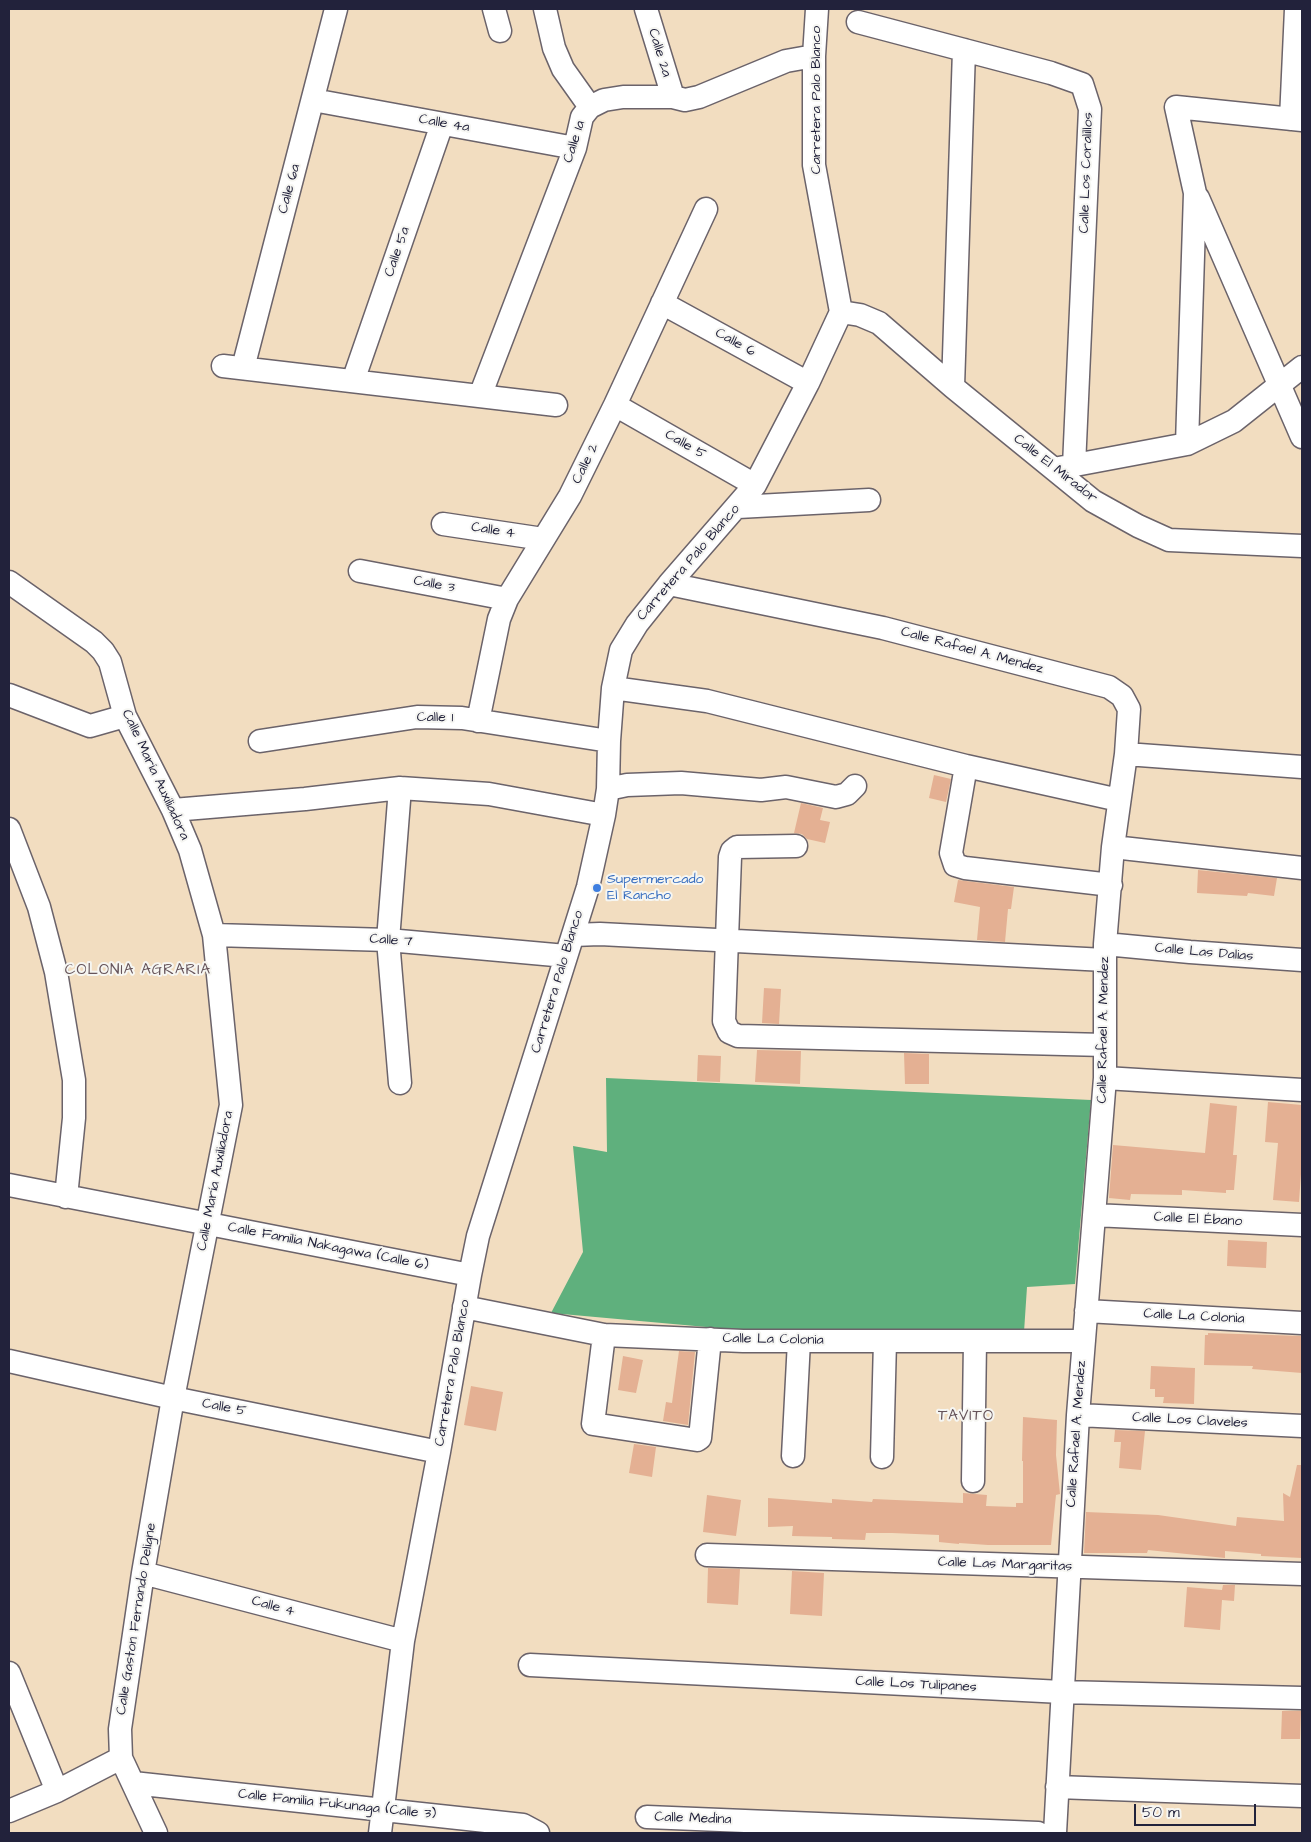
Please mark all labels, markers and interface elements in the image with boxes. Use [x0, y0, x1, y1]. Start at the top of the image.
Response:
street label: Carretera Palo Blanco [809, 26, 825, 174]
street label: Calle 2a [644, 27, 674, 79]
street label: Calle 4a [417, 111, 471, 137]
street label: Calle Los Coralillos [1076, 112, 1098, 234]
street label: Calle 1a [560, 119, 590, 165]
street label: Calle 6a [275, 162, 305, 216]
street label: Calle 5a [382, 225, 414, 279]
street label: Calle 6 [712, 325, 758, 361]
street label: Calle 5 [662, 427, 708, 463]
street label: Calle El Mirador [1010, 431, 1100, 507]
street label: Calle 2 [569, 441, 603, 487]
street label: Carretera Palo Blanco [634, 501, 744, 625]
street label: Calle 4 [470, 519, 516, 543]
street label: Calle 3 [412, 573, 456, 597]
street label: Calle Rafael A. Mendez [899, 624, 1045, 678]
street label: Calle María Auxiliadora [117, 707, 193, 843]
street label: Calle 1 [417, 710, 453, 726]
place label: Supermercado El Rancho [607, 872, 703, 904]
marker: Supermercado El Rancho [591, 882, 603, 894]
street label: Carretera Palo Blanco [528, 909, 588, 1055]
street label: Calle 7 [369, 931, 413, 951]
street label: Calle Las Dalias [1154, 940, 1254, 966]
street label: Calle Rafael A. Mendez [1094, 956, 1114, 1104]
district label: COLONIA AGRARIA [63, 962, 213, 980]
street label: Calle María Auxiliadora [194, 1110, 238, 1252]
street label: Calle El Ébano [1153, 1209, 1243, 1231]
street label: Calle Familia Nakagawa (Calle 6) [226, 1219, 430, 1275]
street label: Carretera Palo Blanco [432, 1298, 474, 1448]
street label: Calle La Colonia [1143, 1306, 1245, 1328]
street label: Calle La Colonia [722, 1331, 824, 1349]
street label: Calle Rafael A. Mendez [1063, 1360, 1091, 1508]
street label: Calle 5 [201, 1396, 247, 1420]
district label: TAVITO [937, 1408, 995, 1426]
street label: Calle Los Claveles [1132, 1410, 1248, 1432]
street label: Calle Gaston Fernando Deligne [114, 1522, 160, 1716]
street label: Calle Las Margaritas [938, 1554, 1072, 1576]
street label: Calle 4 [250, 1593, 296, 1621]
street label: Calle Los Tulipanes [855, 1673, 977, 1697]
street label: Calle Familia Fukunaga (Calle 3) [237, 1786, 437, 1824]
scale bar [1136, 1794, 1258, 1826]
text: 50 m [1142, 1802, 1180, 1823]
street label: Calle Medina [654, 1809, 732, 1829]

